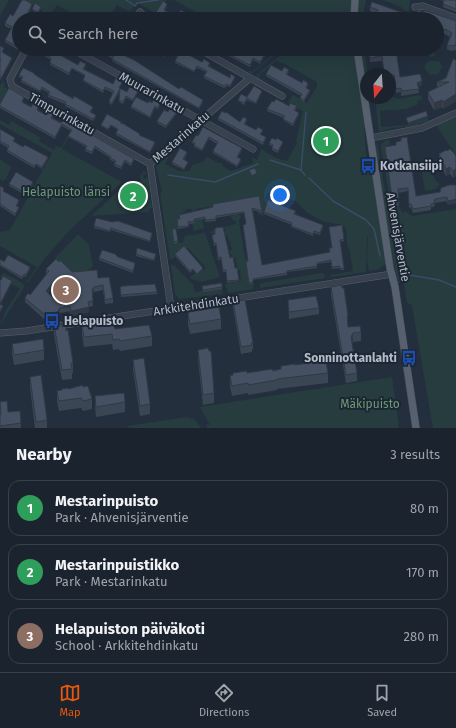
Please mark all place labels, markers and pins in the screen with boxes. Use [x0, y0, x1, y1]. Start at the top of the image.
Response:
pin: 1 [313, 126, 339, 156]
bus stop icon: Kotkansiipi [359, 157, 377, 175]
place label: Kotkansiipi [380, 159, 442, 173]
pin: 2 [120, 181, 146, 211]
pin: 3 [53, 275, 79, 305]
bus stop icon: Helapuisto [43, 312, 61, 330]
place label: Helapuisto [64, 314, 123, 328]
bus stop icon: Sonninottanlahti [400, 349, 418, 367]
place label: Sonninottanlahti [304, 351, 397, 365]

